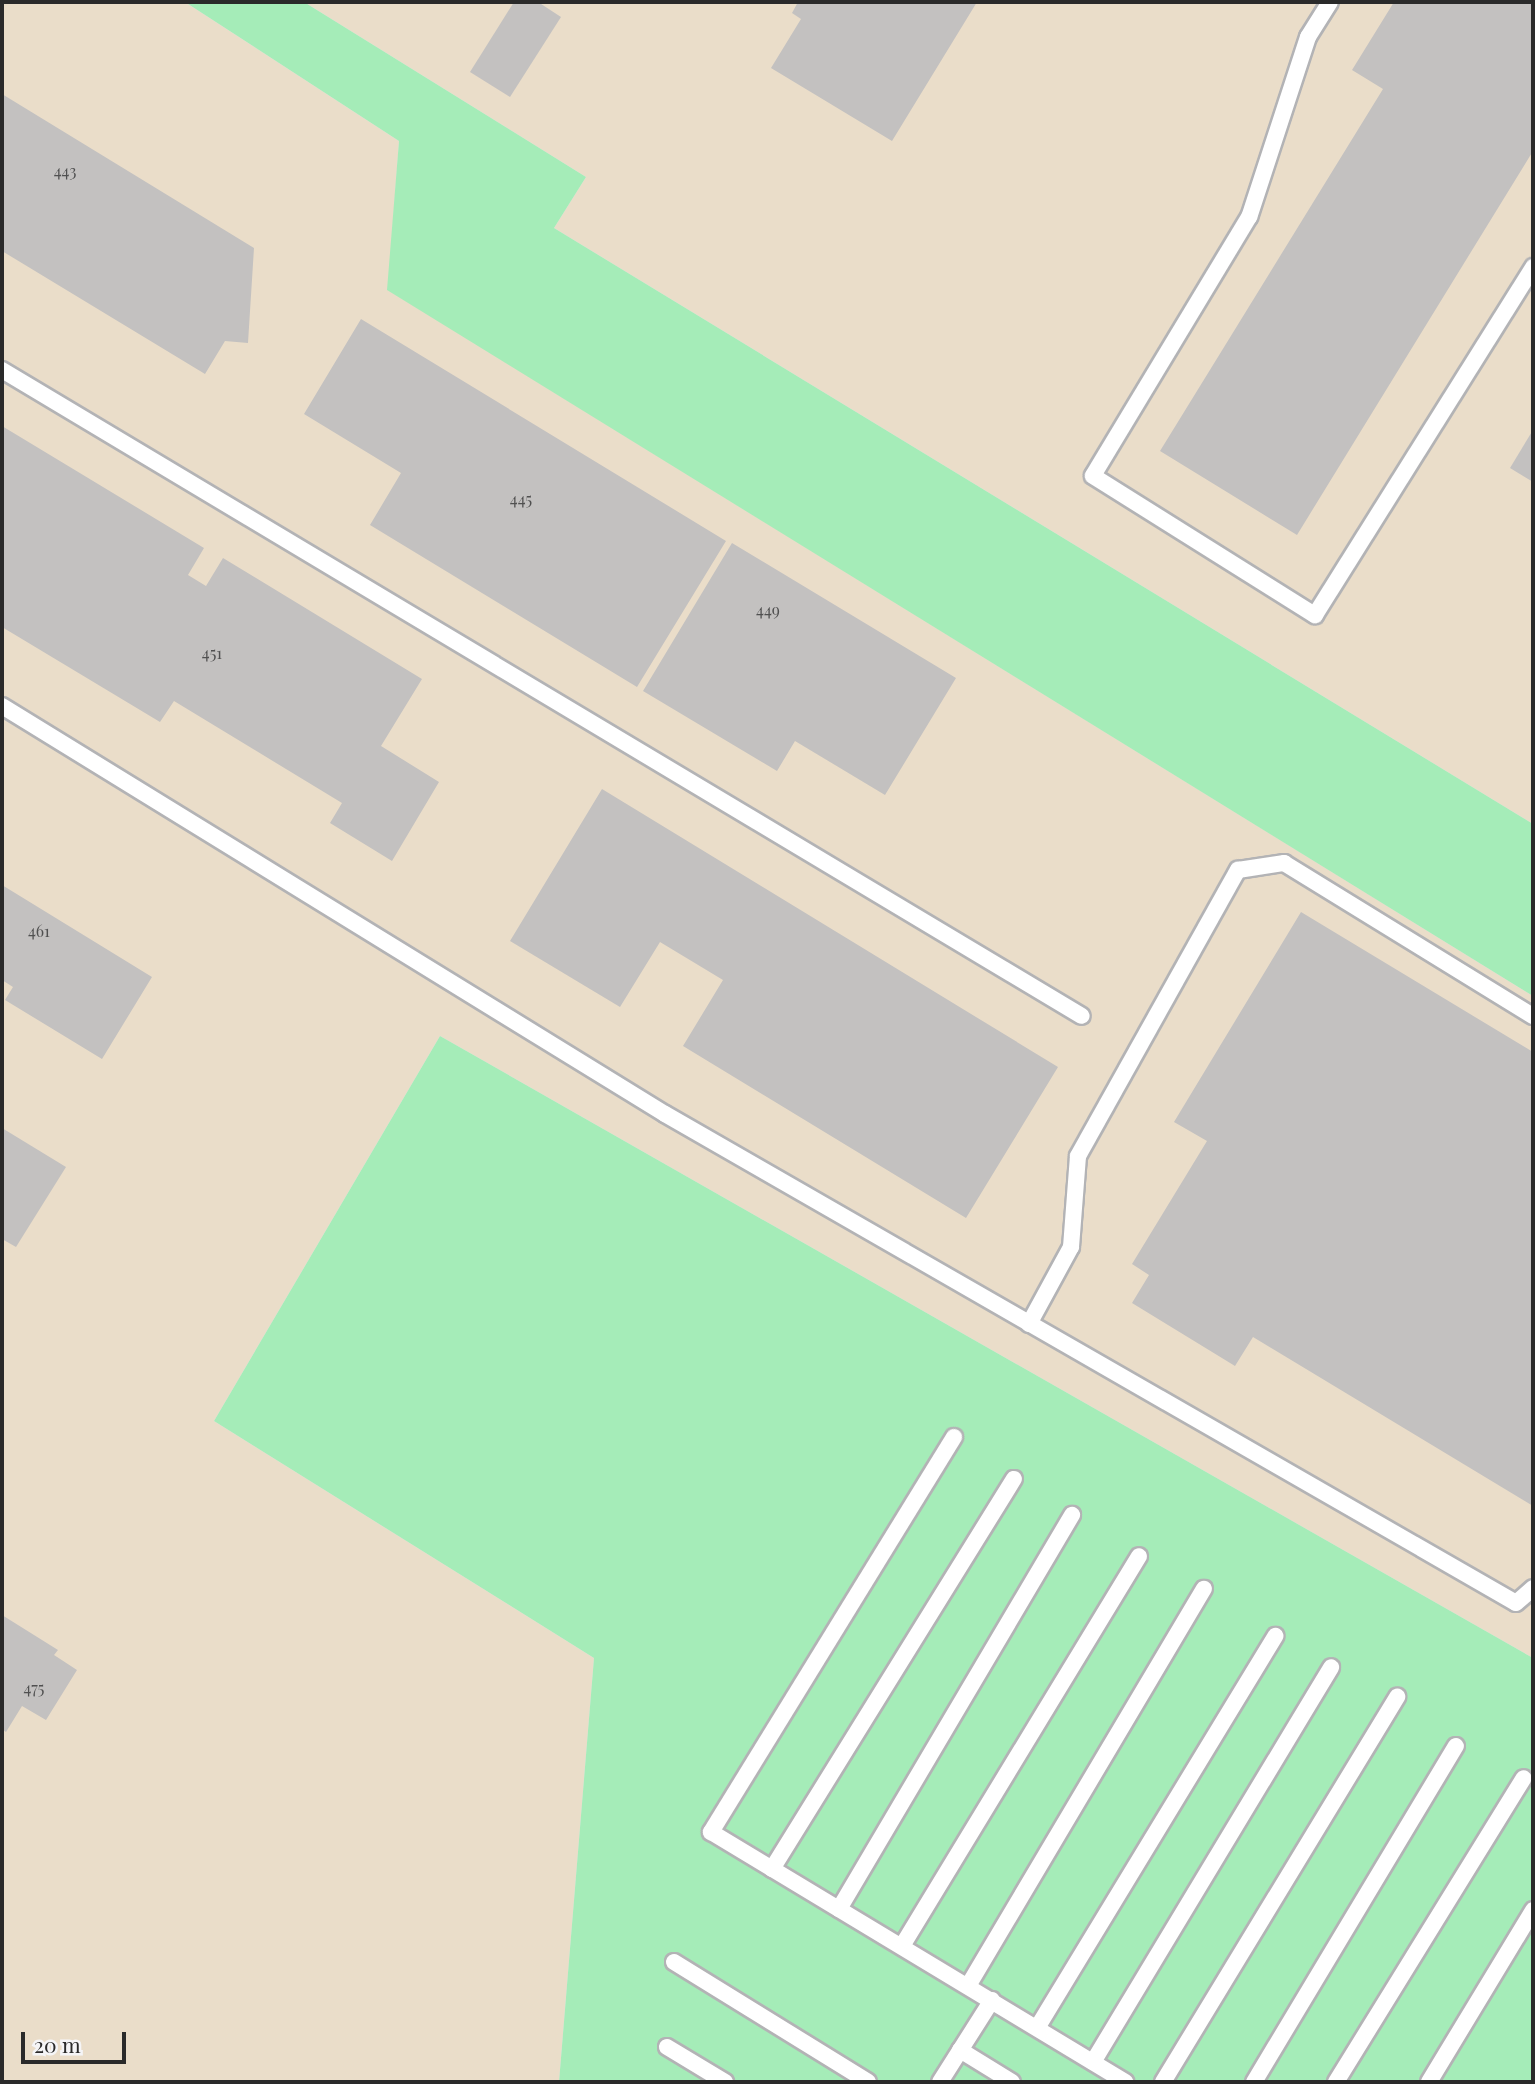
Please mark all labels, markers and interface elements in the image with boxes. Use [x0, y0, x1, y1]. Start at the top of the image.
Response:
house number: 443 [54, 161, 76, 181]
house number: 445 [510, 489, 532, 509]
house number: 449 [756, 600, 780, 620]
house number: 451 [202, 643, 222, 663]
house number: 461 [28, 921, 50, 941]
house number: 475 [24, 1678, 44, 1698]
scale bar [24, 2018, 130, 2062]
text: 20 m [34, 2030, 81, 2058]

